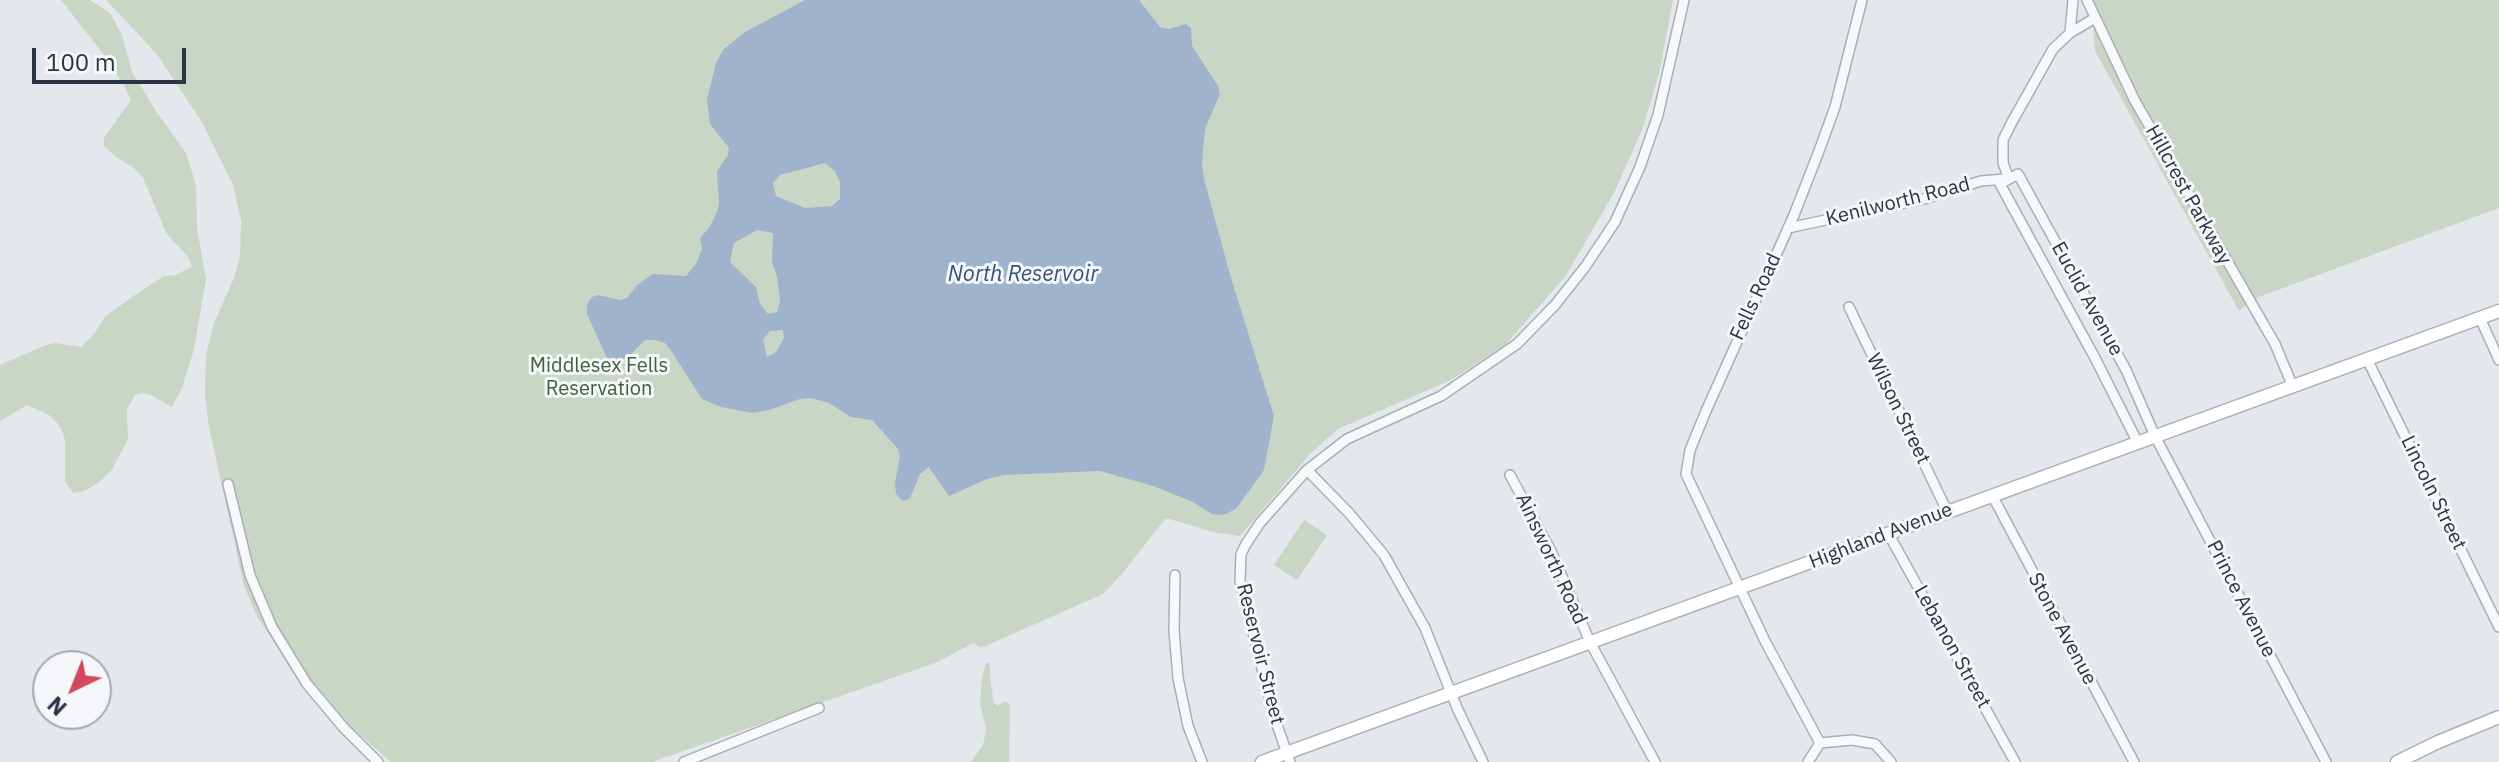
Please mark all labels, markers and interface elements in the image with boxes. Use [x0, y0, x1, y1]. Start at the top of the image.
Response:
scale bar [36, 32, 190, 82]
text: 100 m [46, 46, 116, 78]
street label: Hillcrest Parkway [2140, 121, 2236, 269]
street label: Kenilworth Road [1823, 172, 1973, 232]
street label: Euclid Avenue [2046, 238, 2128, 360]
street label: Fells Road [1725, 250, 1787, 344]
water label: North Reservoir [948, 262, 1098, 288]
street label: Wilson Street [1861, 350, 1935, 468]
park label: Middlesex Fells Reservation [530, 354, 668, 401]
street label: Lincoln Street [2395, 432, 2471, 554]
street label: Ainsworth Road [1510, 490, 1592, 628]
street label: Highland Avenue [1806, 498, 1956, 574]
street label: Prince Avenue [2201, 537, 2281, 661]
street label: Stone Avenue [2022, 569, 2102, 689]
street label: Reservoir Street [1231, 581, 1289, 727]
street label: Lebanon Street [1908, 581, 1996, 713]
north arrow [32, 650, 112, 730]
text: N [41, 690, 72, 722]

